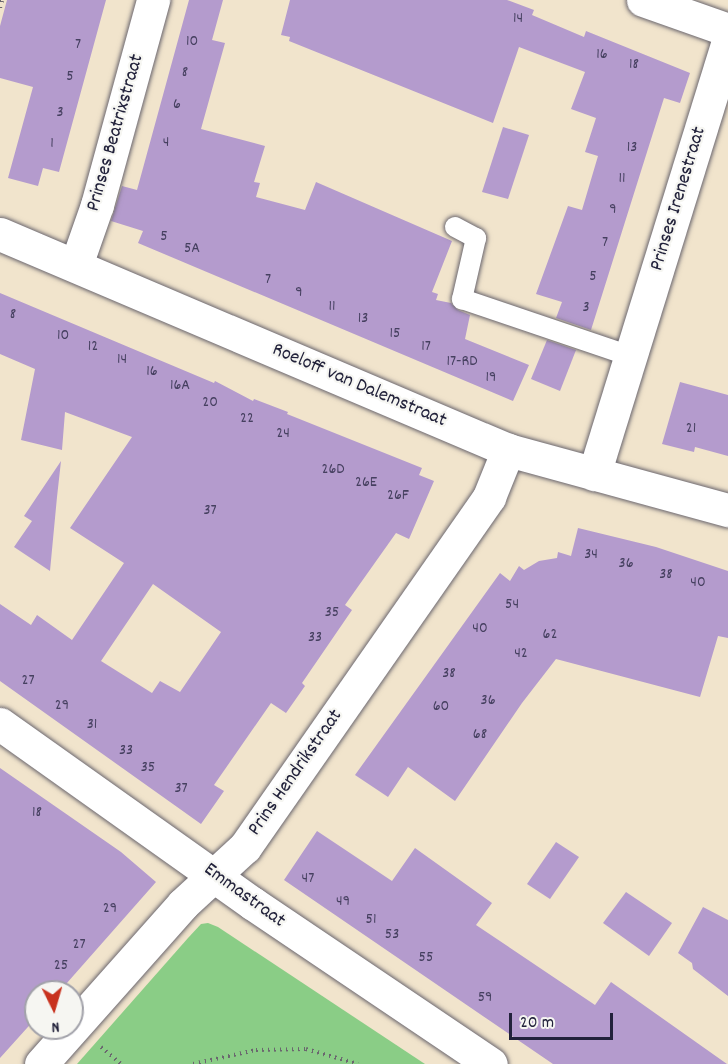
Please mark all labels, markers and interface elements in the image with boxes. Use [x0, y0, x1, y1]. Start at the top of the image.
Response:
house number: 14 [513, 9, 523, 29]
house number: 10 [186, 32, 198, 52]
house number: 7 [75, 35, 81, 55]
house number: 16 [596, 45, 608, 65]
street label: Prinses Beatrixstraat [82, 52, 150, 214]
house number: 18 [629, 55, 639, 75]
house number: 8 [182, 63, 188, 83]
house number: 5 [66, 67, 74, 87]
house number: 6 [173, 95, 181, 115]
house number: 3 [56, 103, 64, 123]
street label: Prinses Irenestraat [646, 124, 712, 274]
house number: 4 [163, 133, 169, 153]
house number: 1 [50, 134, 54, 154]
house number: 13 [627, 138, 637, 158]
house number: 11 [618, 169, 626, 189]
house number: 9 [609, 200, 617, 220]
house number: 5 [160, 227, 168, 247]
house number: 7 [602, 233, 608, 253]
house number: 5A [184, 239, 200, 259]
house number: 5 [589, 267, 597, 287]
house number: 7 [265, 270, 271, 290]
house number: 9 [295, 283, 303, 303]
house number: 11 [328, 297, 336, 317]
house number: 3 [582, 298, 590, 318]
house number: 8 [10, 305, 16, 325]
house number: 13 [358, 309, 368, 329]
house number: 15 [390, 324, 400, 344]
house number: 10 [57, 326, 69, 346]
house number: 12 [88, 337, 98, 357]
house number: 17 [421, 337, 431, 357]
street label: Roeloff van Dalemstraat [268, 338, 450, 434]
house number: 14 [117, 350, 127, 370]
house number: 17-RD [446, 352, 478, 372]
house number: 16 [146, 362, 158, 382]
house number: 19 [486, 368, 496, 388]
house number: 16A [170, 376, 190, 396]
house number: 20 [202, 393, 218, 413]
house number: 22 [240, 409, 254, 429]
house number: 21 [686, 419, 696, 439]
house number: 24 [276, 424, 290, 444]
house number: 26D [321, 460, 345, 480]
house number: 26E [355, 473, 377, 493]
house number: 26F [387, 486, 409, 506]
house number: 37 [203, 501, 217, 521]
house number: 34 [584, 545, 598, 565]
house number: 36 [619, 554, 633, 574]
house number: 38 [659, 565, 673, 585]
house number: 40 [690, 573, 706, 593]
house number: 54 [505, 595, 519, 615]
house number: 35 [325, 603, 339, 623]
house number: 40 [472, 619, 488, 639]
house number: 62 [543, 625, 557, 645]
house number: 33 [308, 628, 322, 648]
house number: 42 [514, 644, 528, 664]
house number: 38 [442, 664, 456, 684]
house number: 27 [21, 671, 35, 691]
house number: 36 [481, 691, 495, 711]
house number: 29 [55, 696, 69, 716]
house number: 60 [433, 697, 449, 717]
street label: Prins Hendrikstraat [244, 705, 348, 841]
house number: 31 [87, 715, 97, 735]
house number: 68 [473, 725, 487, 745]
house number: 33 [119, 741, 133, 761]
house number: 35 [141, 758, 155, 778]
house number: 37 [174, 779, 188, 799]
house number: 18 [32, 803, 42, 823]
street label: Emmastraat [198, 858, 290, 934]
house number: 47 [302, 869, 314, 889]
house number: 49 [336, 892, 350, 912]
house number: 29 [103, 899, 117, 919]
house number: 51 [366, 910, 376, 930]
house number: 53 [385, 925, 399, 945]
house number: 27 [72, 935, 86, 955]
house number: 55 [419, 948, 433, 968]
house number: 25 [54, 956, 68, 976]
north arrow [24, 980, 84, 1040]
house number: 59 [478, 988, 492, 1008]
scale bar [512, 1001, 616, 1039]
text: 20 m [520, 1011, 554, 1036]
text: N [50, 1015, 60, 1038]

